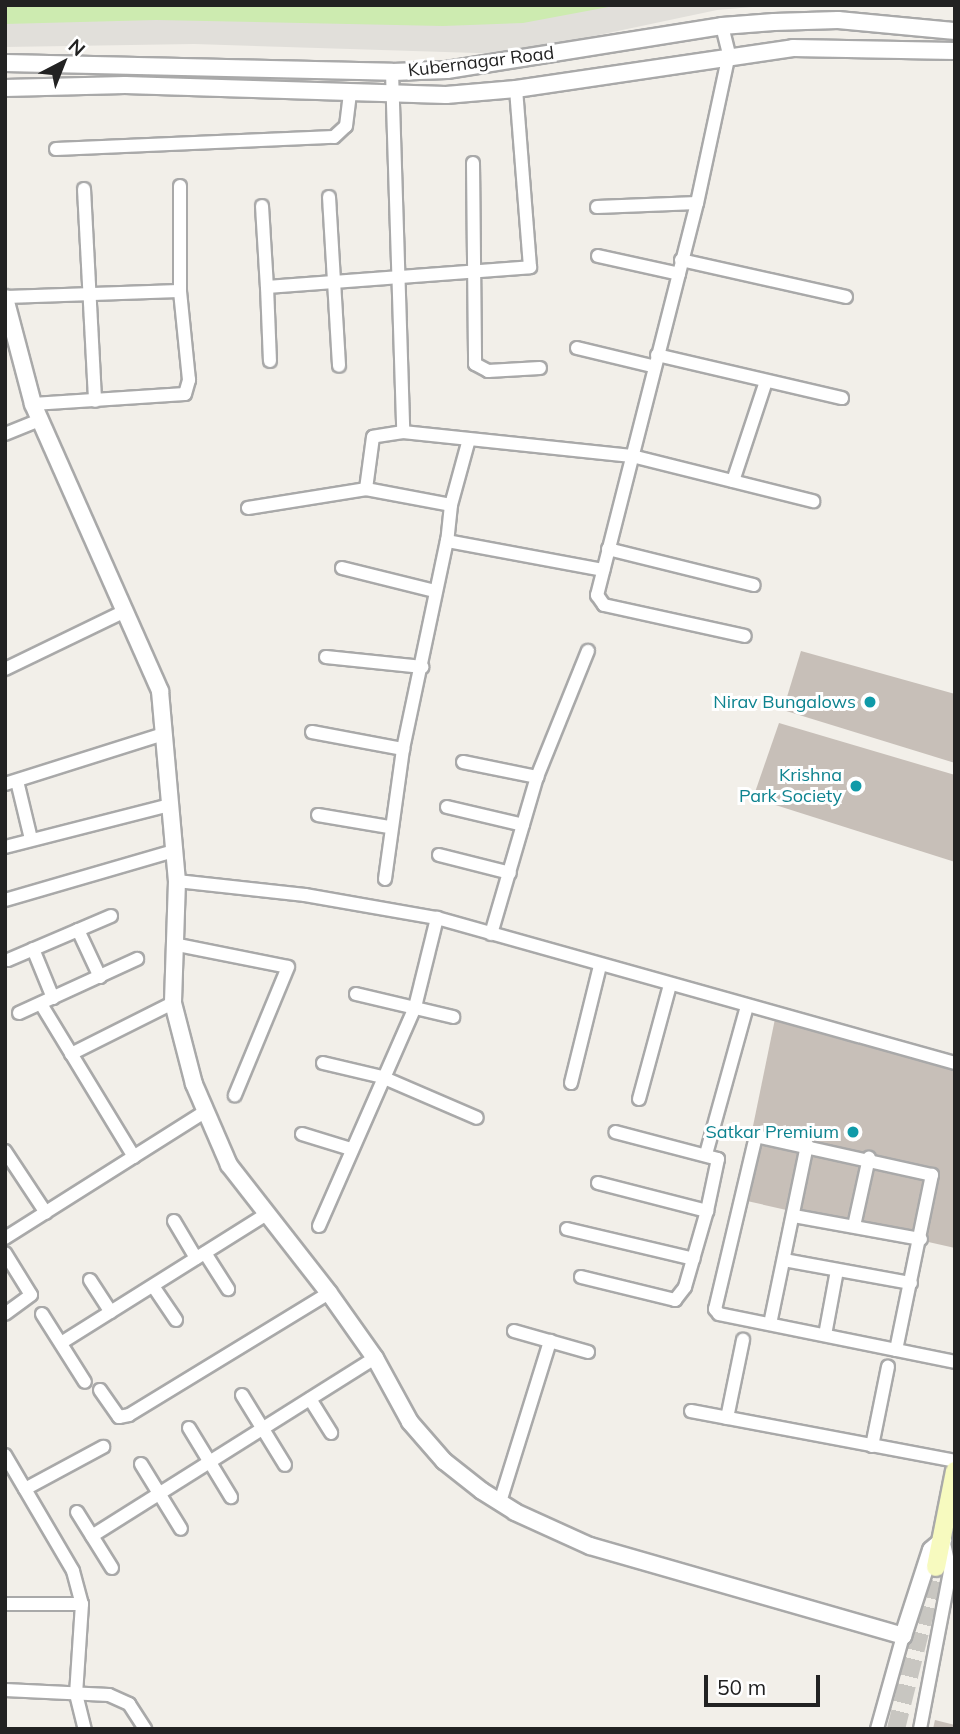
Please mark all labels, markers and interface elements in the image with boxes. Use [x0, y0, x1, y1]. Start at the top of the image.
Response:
north arrow [28, 28, 98, 98]
text: N [64, 34, 90, 61]
street label: Kubernagar Road [407, 42, 555, 82]
place label: Nirav Bungalows [713, 691, 856, 713]
marker: Nirav Bungalows [862, 694, 878, 710]
place label: Krishna Park Society [739, 765, 842, 808]
marker: Krishna Park Society [848, 778, 864, 794]
place label: Satkar Premium [705, 1121, 839, 1143]
marker: Satkar Premium [845, 1124, 861, 1140]
scale bar [708, 1660, 824, 1704]
text: 50 m [717, 1674, 766, 1700]

